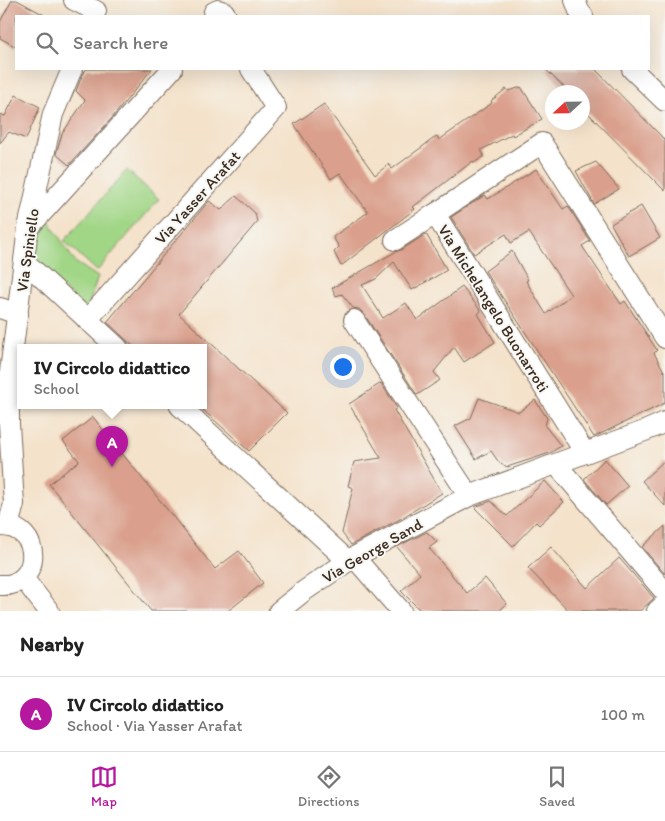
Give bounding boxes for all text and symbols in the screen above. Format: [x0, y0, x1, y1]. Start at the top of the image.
search box [15, 15, 650, 70]
icon: search [33, 29, 61, 57]
text: Search here [73, 31, 168, 54]
north arrow [545, 85, 590, 130]
street label: Via Yasser Arafat [150, 147, 244, 248]
street label: Via Spiniello [12, 207, 43, 293]
street label: Via Michelangelo Buonarroti [434, 221, 553, 396]
popup [17, 344, 207, 409]
your location [330, 354, 356, 380]
text: IV Circolo didattico [34, 356, 190, 379]
text: School [34, 379, 79, 398]
pin: A [96, 426, 128, 467]
street label: Via George Sand [319, 514, 426, 587]
text: Nearby [20, 631, 84, 656]
text: IV Circolo didattico [67, 693, 224, 716]
text: A [31, 705, 41, 724]
text: 100 m [601, 705, 645, 724]
text: School · Via Yasser Arafat [67, 716, 243, 735]
tab: Map [90, 763, 118, 810]
tab: Directions [298, 763, 359, 810]
tab: Saved [539, 763, 575, 810]

